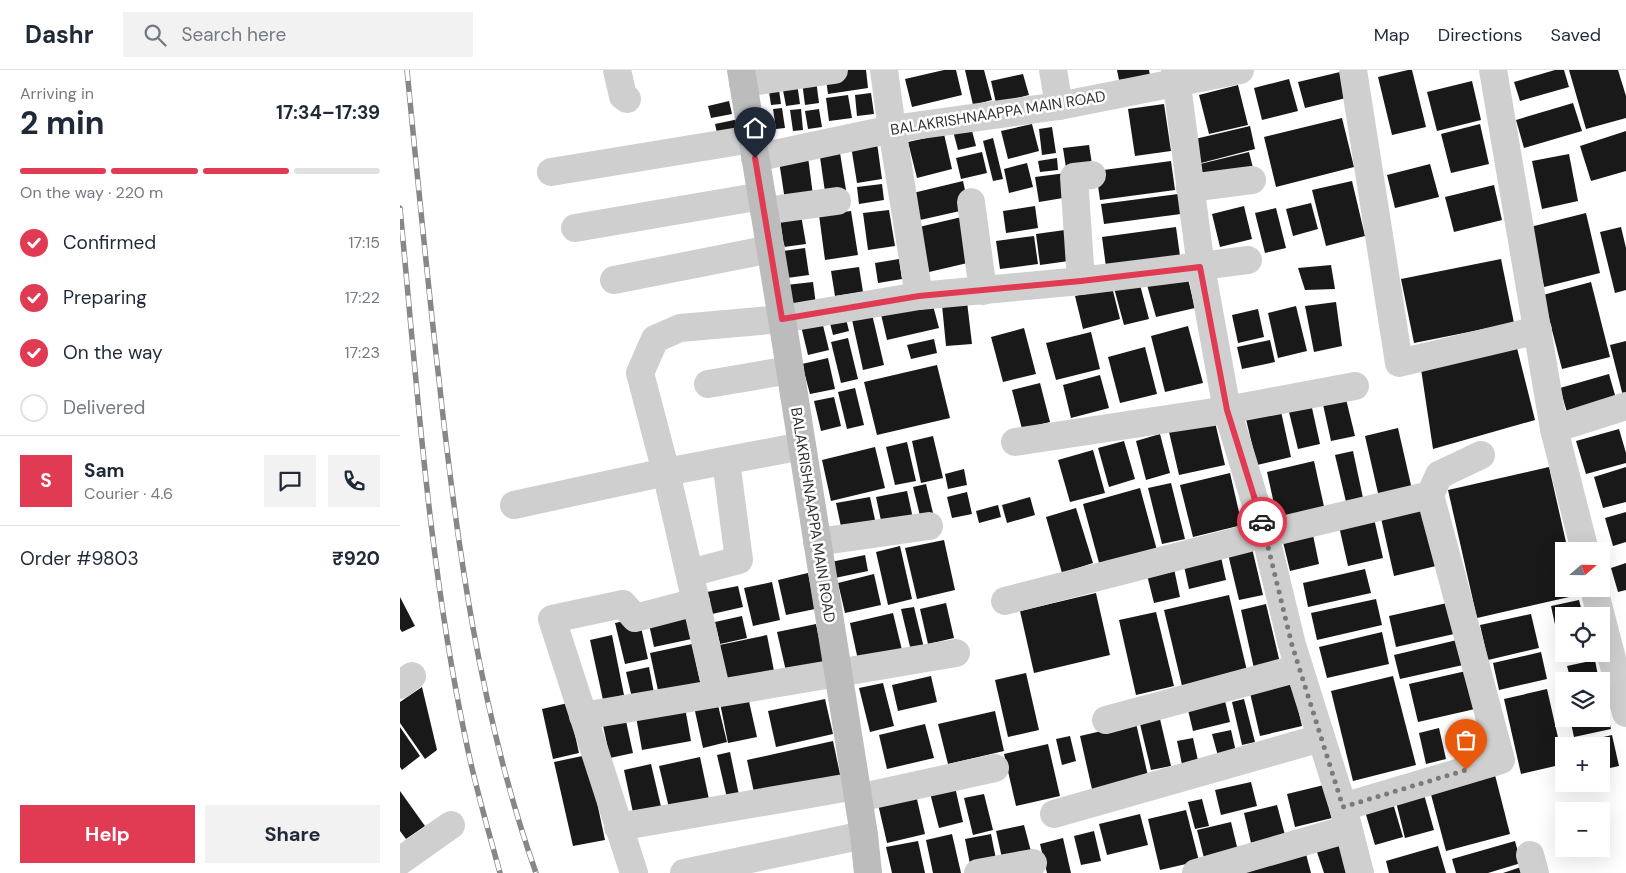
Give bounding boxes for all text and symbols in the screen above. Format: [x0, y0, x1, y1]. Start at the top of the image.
search box [123, 12, 473, 57]
text: Dashr [25, 19, 93, 50]
icon: search [141, 21, 169, 49]
text: Search here [181, 22, 286, 47]
text: Map [1374, 23, 1410, 47]
text: Directions [1438, 23, 1523, 47]
text: Saved [1551, 23, 1601, 47]
text: Arriving in [20, 83, 94, 104]
street label: BALAKRISHNAAPPA MAIN ROAD [889, 86, 1107, 140]
text: 17:34–17:39 [276, 100, 380, 125]
text: 2 min [20, 102, 105, 144]
pin [734, 107, 776, 158]
icon: home [741, 114, 769, 142]
text: On the way · 220 m [20, 182, 163, 203]
icon: check [20, 229, 48, 257]
text: Confirmed [63, 230, 156, 255]
text: 17:15 [348, 232, 380, 253]
icon: check [20, 284, 48, 312]
text: Preparing [63, 285, 147, 310]
text: 17:22 [345, 287, 380, 308]
icon: check [20, 339, 48, 367]
text: On the way [63, 340, 163, 365]
text: 17:23 [345, 342, 380, 363]
text: Delivered [63, 395, 145, 420]
street label: BALAKRISHNAAPPA MAIN ROAD [786, 406, 840, 624]
button: chat [264, 455, 316, 507]
button: phone [328, 455, 380, 507]
text: Sam [84, 458, 125, 483]
text: S [40, 468, 52, 493]
text: Courier · 4.6 [84, 483, 173, 504]
courier [1237, 497, 1287, 547]
icon: car [1248, 508, 1276, 536]
north arrow [1555, 542, 1610, 598]
map controls [1555, 542, 1610, 857]
text: Order #9803 [20, 546, 139, 571]
text: ₹920 [332, 546, 380, 571]
button: locate [1555, 607, 1610, 662]
button: layers [1555, 672, 1610, 727]
pin [1445, 719, 1487, 770]
icon: bag [1452, 726, 1480, 754]
button: + [1555, 737, 1610, 792]
button: − [1555, 802, 1610, 857]
button: Help [20, 805, 195, 863]
button: Share [205, 805, 380, 863]

